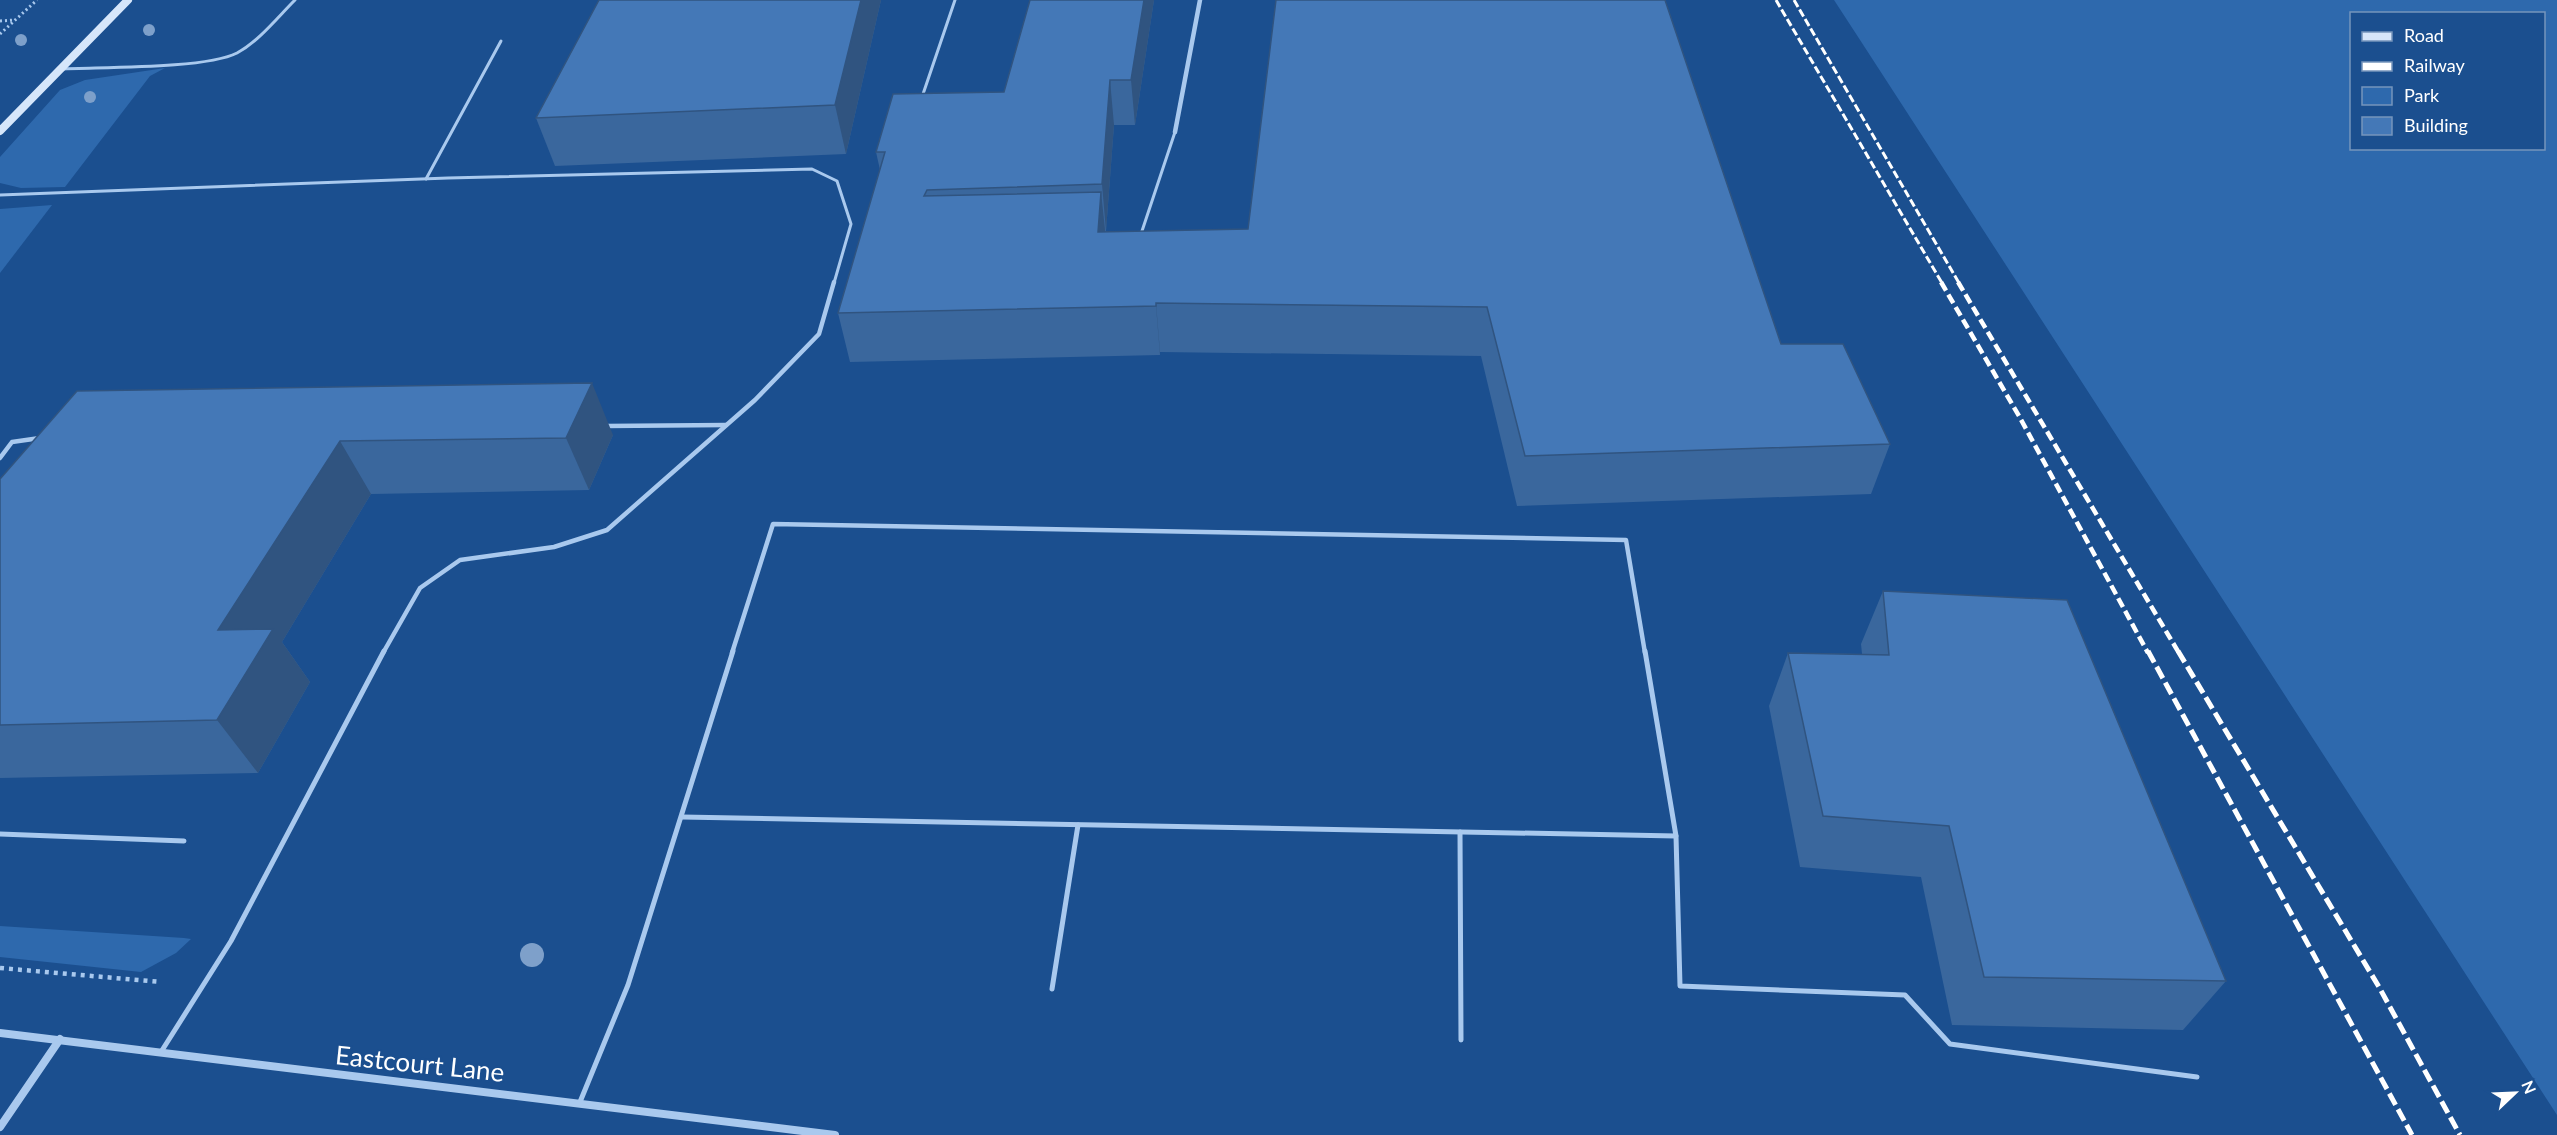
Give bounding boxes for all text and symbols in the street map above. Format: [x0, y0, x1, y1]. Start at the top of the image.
legend [2350, 12, 2545, 150]
text: Road [2404, 24, 2444, 46]
text: Railway [2404, 54, 2465, 76]
text: Park [2404, 84, 2440, 106]
text: Building [2404, 114, 2468, 136]
street label: Eastcourt Lane [334, 1038, 506, 1088]
north arrow [2485, 1063, 2545, 1123]
text: N [2518, 1078, 2540, 1096]

